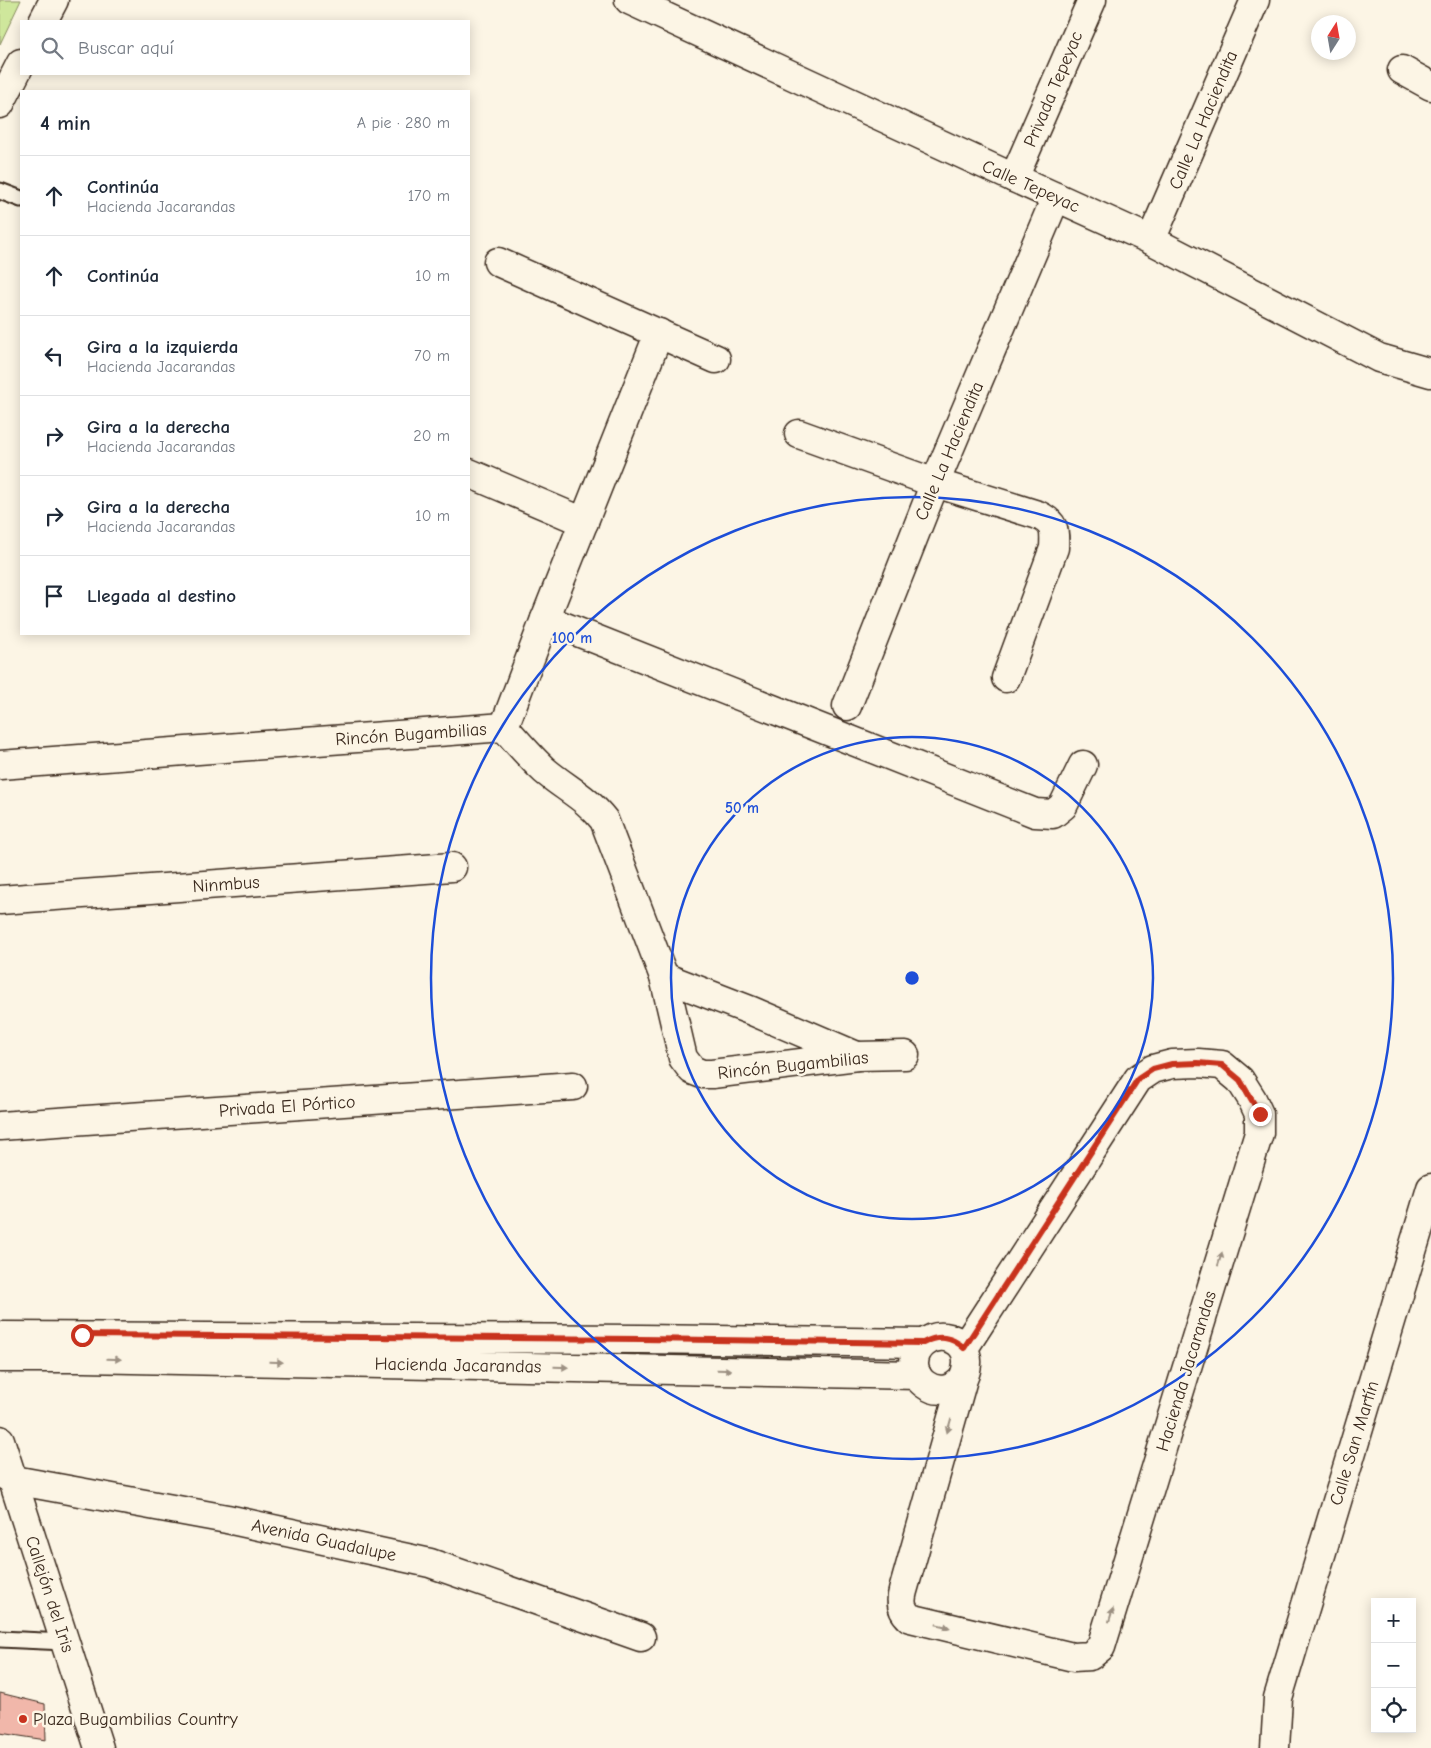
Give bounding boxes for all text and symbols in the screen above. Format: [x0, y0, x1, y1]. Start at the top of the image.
north arrow [1311, 15, 1356, 60]
search box [20, 20, 470, 75]
street label: Privada Tepeyac [1020, 28, 1087, 150]
icon: search [38, 34, 66, 62]
text: Buscar aquí [78, 37, 174, 59]
street label: Calle La Haciendita [1165, 48, 1242, 193]
text: 4 min [40, 111, 91, 135]
text: A pie · 280 m [357, 114, 450, 132]
street label: Calle Tepeyac [979, 156, 1083, 217]
text: Continúa [87, 176, 159, 198]
icon: ahead [40, 182, 68, 210]
text: 170 m [408, 187, 450, 205]
text: Hacienda Jacarandas [87, 198, 235, 216]
icon: ahead [40, 262, 68, 290]
text: Continúa [87, 265, 159, 287]
text: 10 m [415, 267, 450, 285]
text: Gira a la izquierda [87, 336, 238, 358]
icon: left [40, 342, 68, 370]
text: 70 m [414, 347, 450, 365]
text: Hacienda Jacarandas [87, 358, 235, 376]
street label: Calle La Haciendita [911, 379, 988, 524]
text: Gira a la derecha [87, 416, 230, 438]
icon: right [40, 422, 68, 450]
text: 20 m [413, 427, 450, 445]
text: Hacienda Jacarandas [87, 438, 235, 456]
text: Gira a la derecha [87, 496, 230, 518]
icon: right [40, 502, 68, 530]
text: 10 m [415, 507, 450, 525]
text: Hacienda Jacarandas [87, 518, 235, 536]
icon: arrive [40, 582, 68, 610]
text: Llegada al destino [87, 585, 236, 607]
text: 100 m [552, 629, 592, 647]
street label: Rincón Bugambilias [335, 719, 487, 750]
text: 50 m [725, 799, 759, 817]
street label: Ninmbus [192, 872, 260, 897]
centre of rings [903, 969, 921, 987]
street label: Rincón Bugambilias [717, 1047, 870, 1084]
street label: Privada El Pórtico [218, 1091, 356, 1122]
route end [1249, 1103, 1272, 1126]
one-way arrow [1217, 1251, 1225, 1266]
street label: Hacienda Jacarandas [1152, 1288, 1221, 1454]
route start [71, 1324, 94, 1347]
street label: Hacienda Jacarandas [374, 1354, 542, 1377]
one-way arrow [106, 1355, 122, 1363]
one-way arrow [269, 1358, 285, 1366]
one-way arrow [553, 1363, 569, 1371]
one-way arrow [716, 1366, 732, 1374]
street label: Calle San Martín [1326, 1378, 1383, 1508]
one-way arrow [945, 1419, 953, 1434]
street label: Avenida Guadalupe [250, 1515, 398, 1566]
street label: Callejón del Iris [21, 1533, 78, 1655]
map controls [1371, 1598, 1416, 1733]
button: + [1371, 1598, 1416, 1643]
one-way arrow [1108, 1607, 1116, 1622]
one-way arrow [936, 1622, 951, 1630]
button: − [1371, 1643, 1416, 1688]
button: locate [1371, 1688, 1416, 1733]
place label: Plaza Bugambilias Country [33, 1709, 239, 1730]
marker: Plaza Bugambilias Country [17, 1713, 29, 1725]

